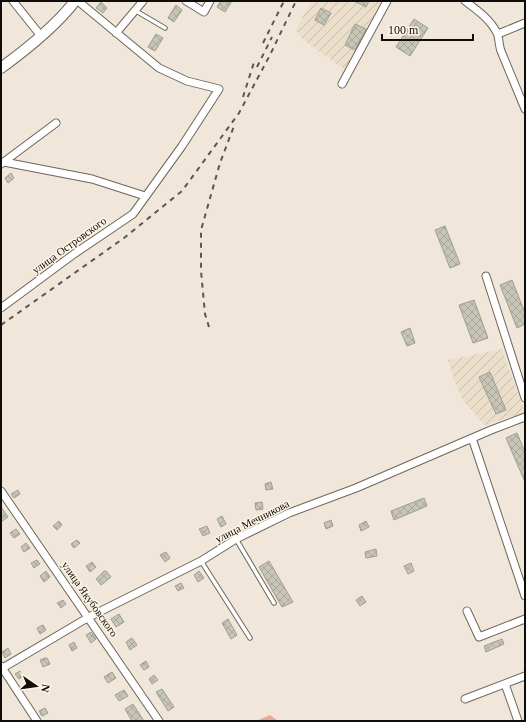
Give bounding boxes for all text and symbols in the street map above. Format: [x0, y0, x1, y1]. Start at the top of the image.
scale bar [382, 16, 473, 42]
text: 100 m [388, 23, 419, 37]
street label: улица Островского [30, 214, 109, 276]
street label: улица Мечникова [213, 497, 291, 545]
street label: улица Якубовского [60, 559, 121, 639]
north arrow [16, 666, 56, 706]
text: N [39, 683, 52, 694]

